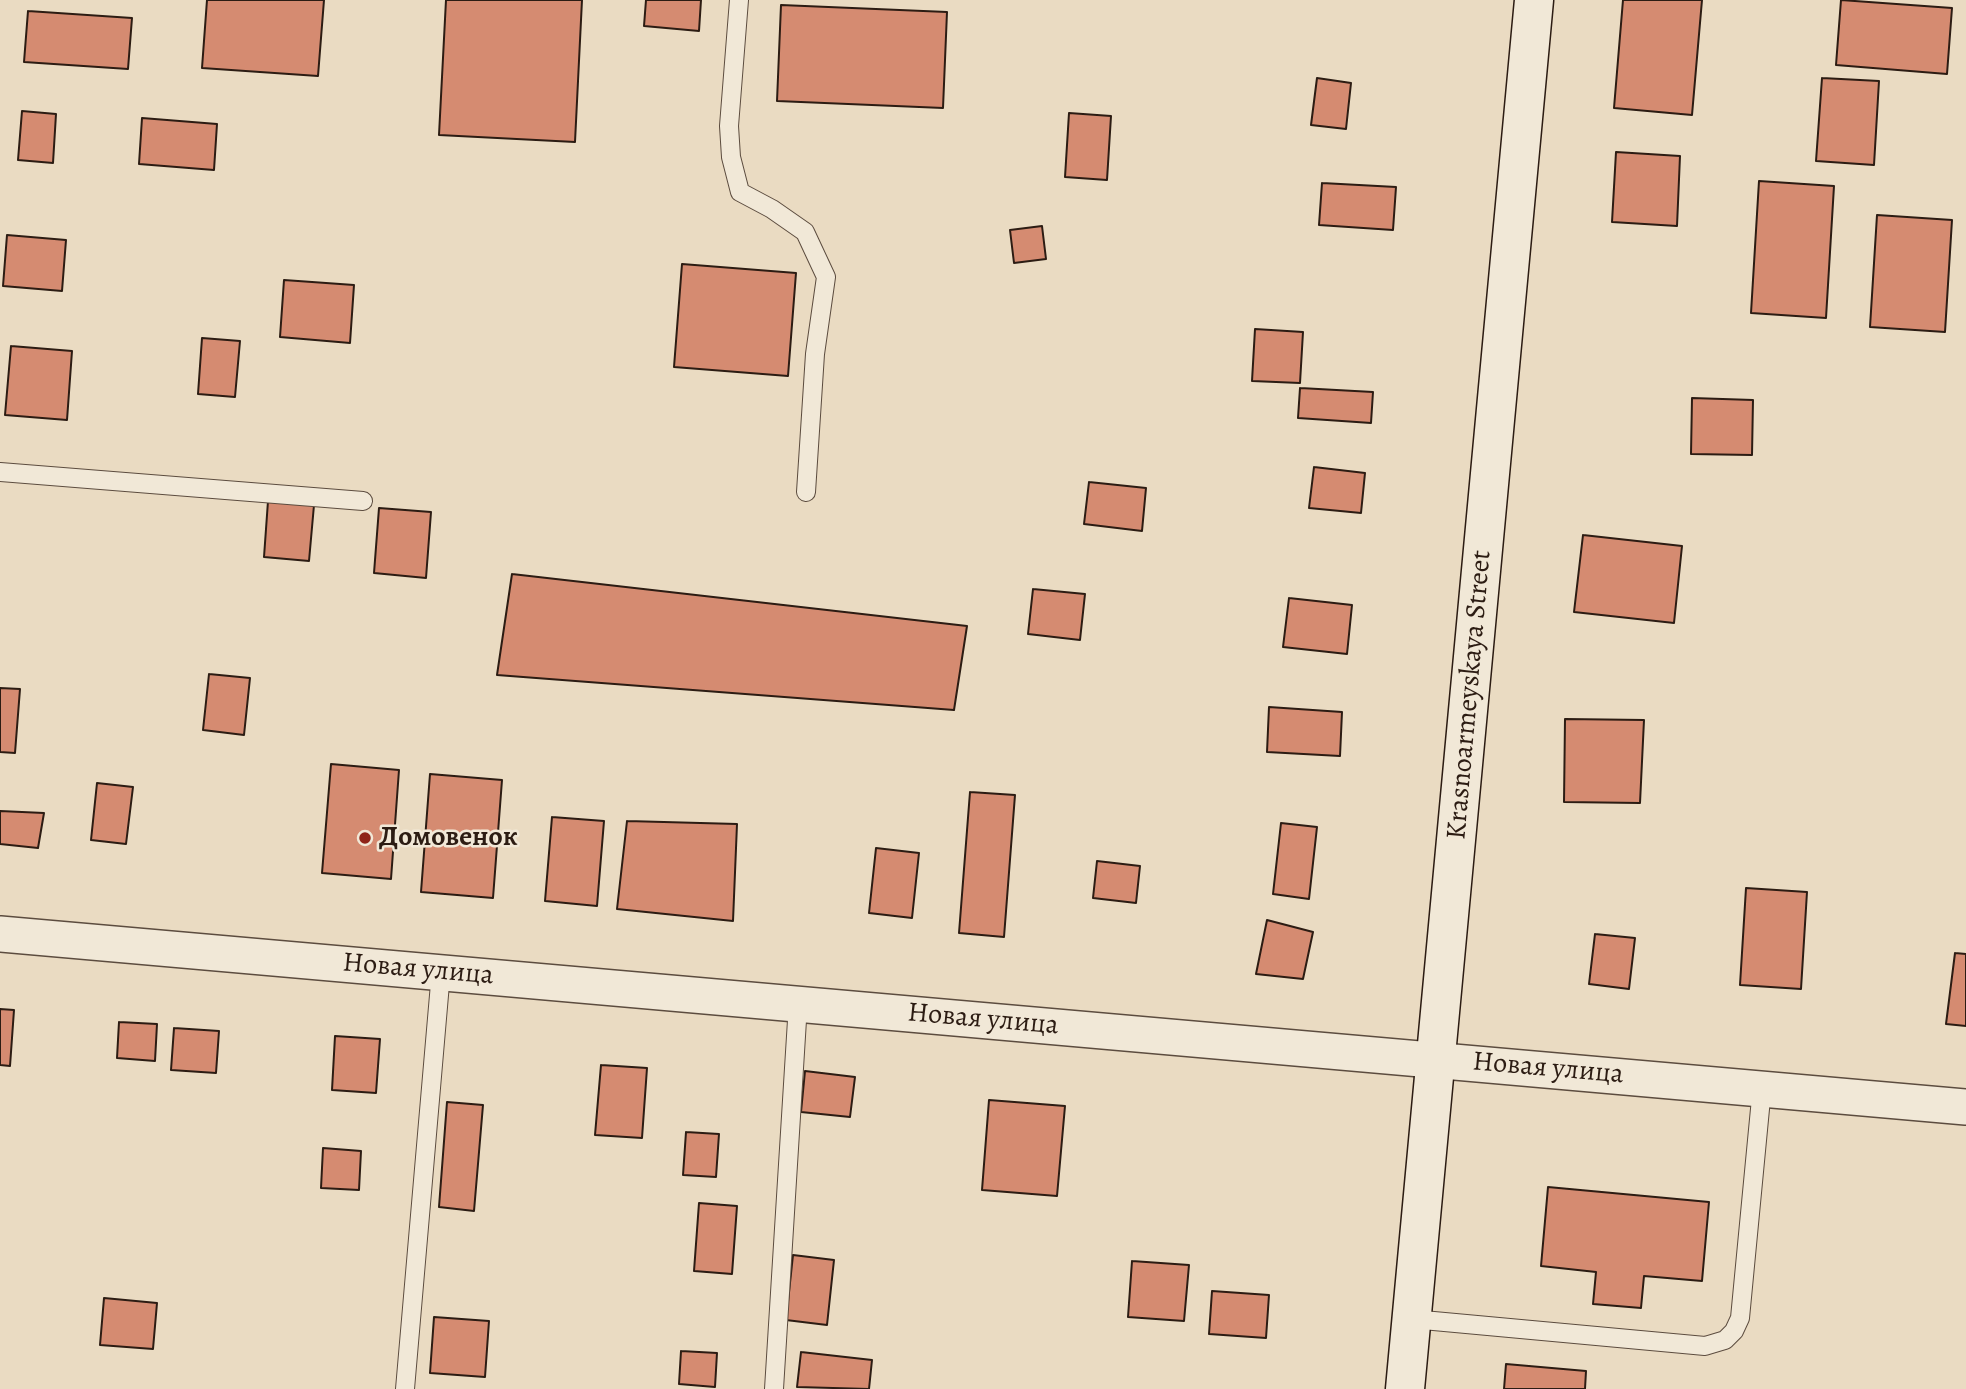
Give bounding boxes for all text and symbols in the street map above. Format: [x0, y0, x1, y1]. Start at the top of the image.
street label: Krasnoarmeyskaya Street [1441, 549, 1499, 841]
place label: Домовенок [379, 821, 518, 855]
marker: Домовенок [357, 830, 373, 846]
street label: Новая улица [341, 947, 495, 993]
street label: Новая улица [906, 997, 1060, 1043]
street label: Новая улица [1471, 1046, 1625, 1092]

